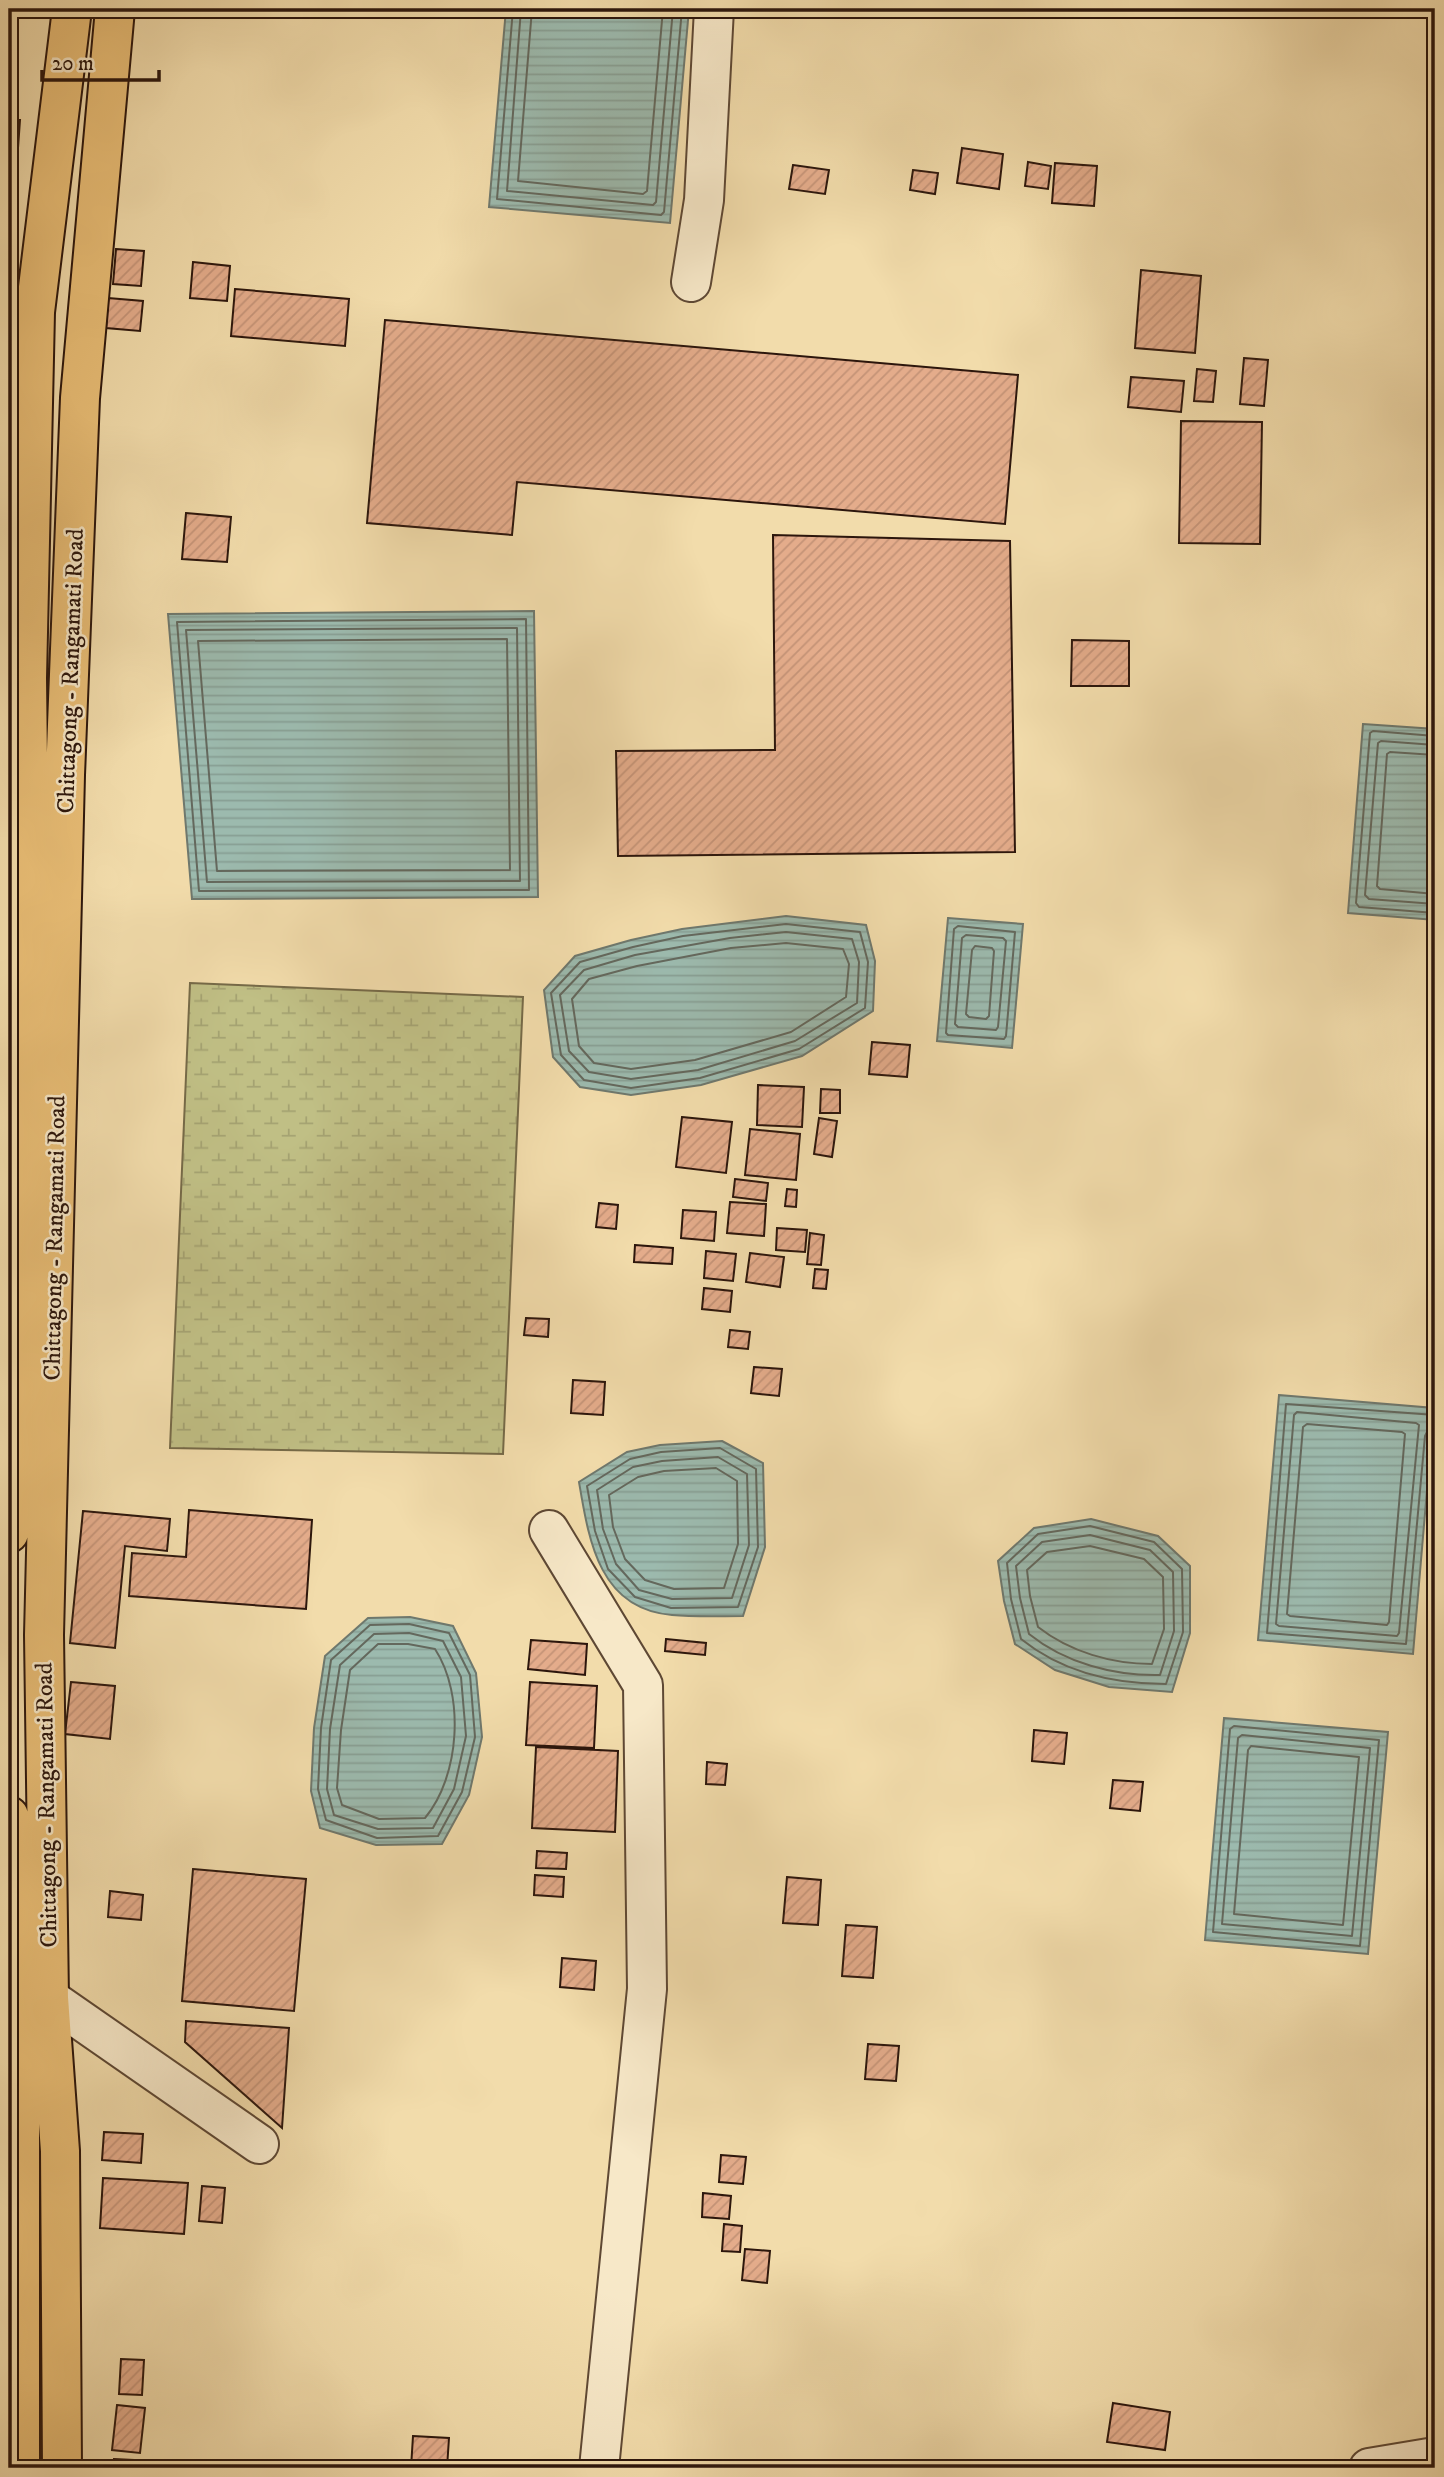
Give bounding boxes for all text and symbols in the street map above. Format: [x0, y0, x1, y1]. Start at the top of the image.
scale bar [42, 38, 159, 82]
text: 20 m [52, 51, 94, 77]
street label: Chittagong - Rangamati Road [51, 528, 91, 814]
street label: Chittagong - Rangamati Road [38, 1095, 72, 1381]
street label: Chittagong - Rangamati Road [30, 1662, 64, 1948]

